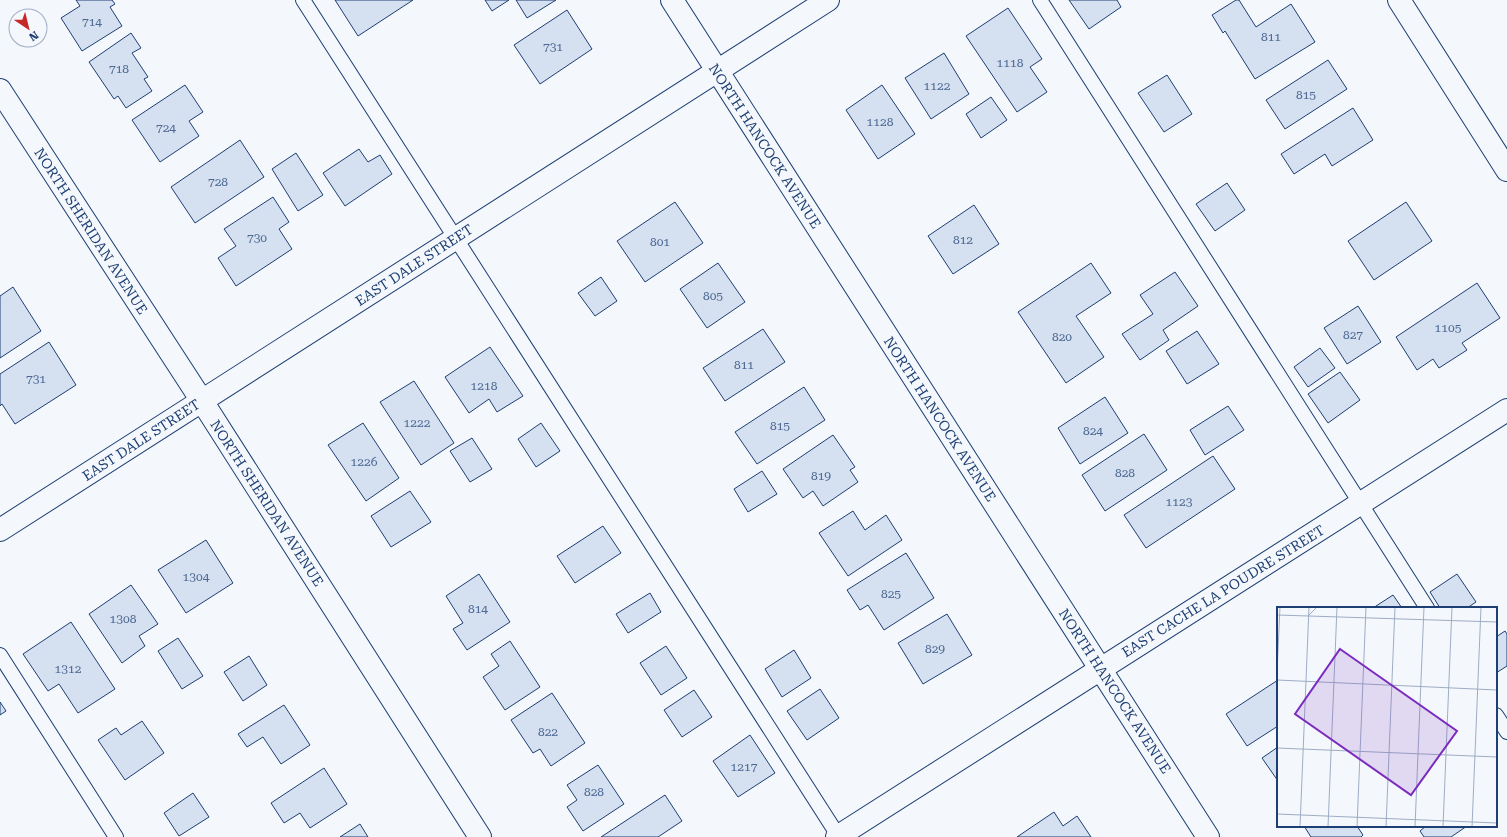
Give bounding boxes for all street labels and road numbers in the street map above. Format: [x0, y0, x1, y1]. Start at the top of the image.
street label: NORTH HANCOCK AVENUE [706, 61, 824, 231]
street label: NORTH SHERIDAN AVENUE [31, 145, 151, 317]
street label: EAST DALE STREET [352, 221, 476, 309]
street label: NORTH HANCOCK AVENUE [881, 334, 999, 504]
street label: EAST DALE STREET [79, 396, 203, 484]
street label: NORTH SHERIDAN AVENUE [207, 417, 327, 589]
street label: EAST CACHE LA POUDRE STREET [1119, 522, 1327, 660]
street label: NORTH HANCOCK AVENUE [1056, 606, 1174, 776]

